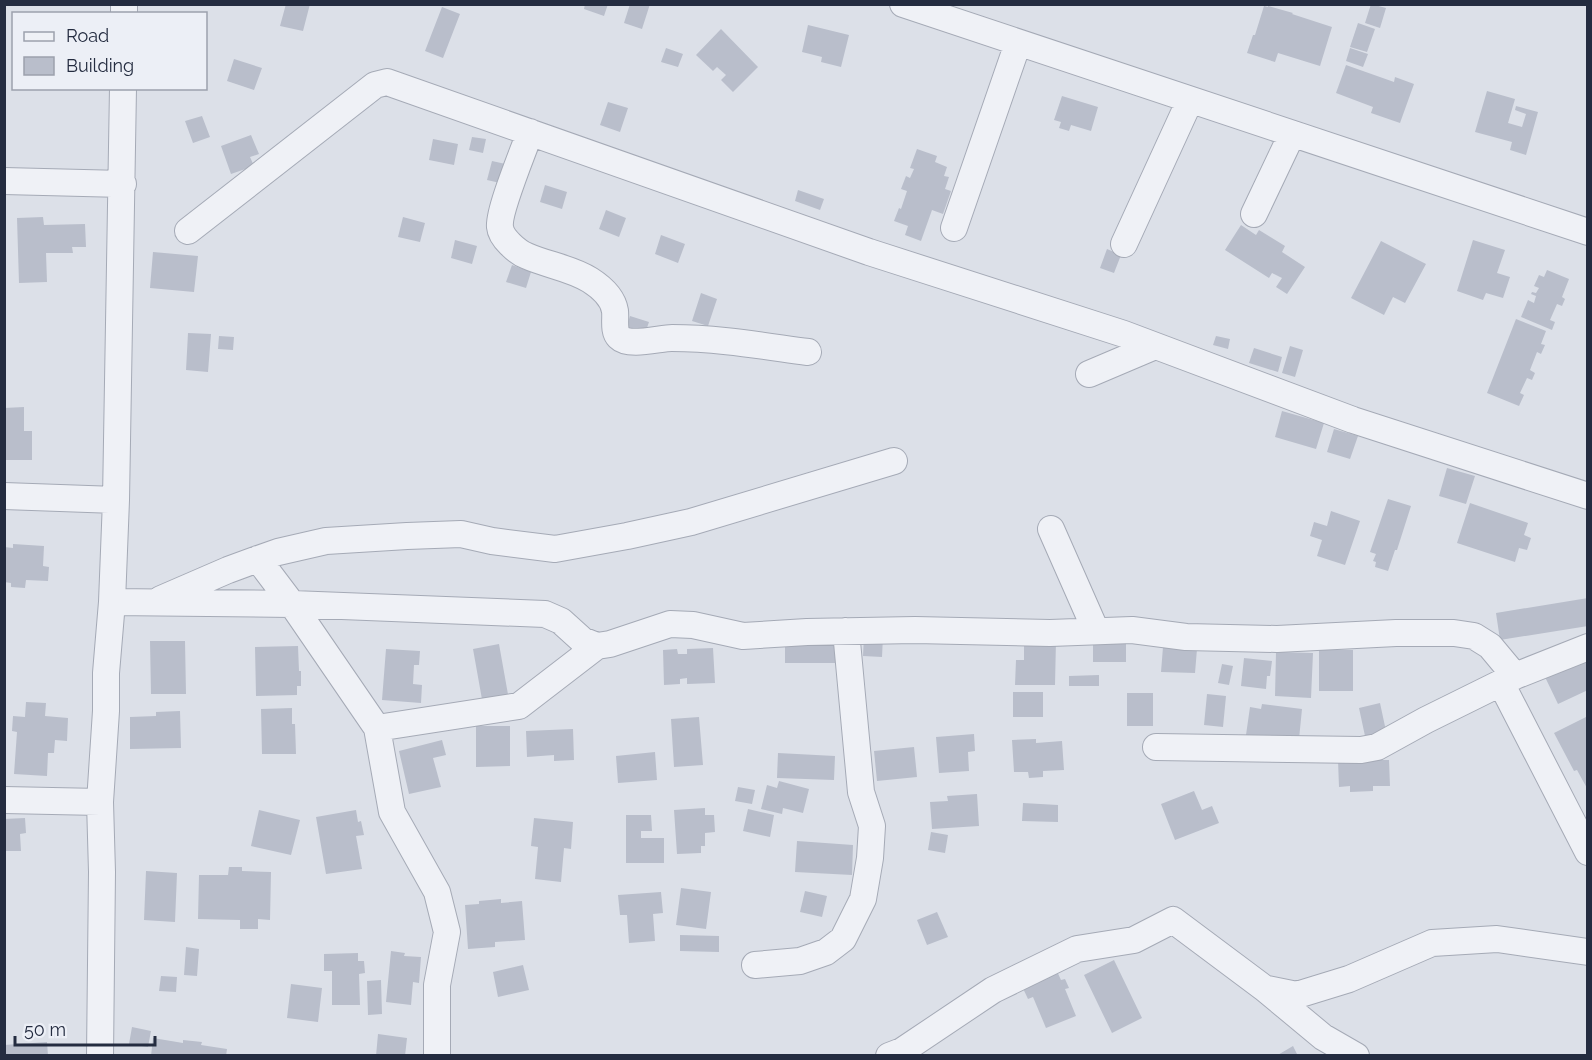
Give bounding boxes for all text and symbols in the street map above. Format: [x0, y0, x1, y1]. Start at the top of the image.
legend [12, 12, 207, 90]
text: Road [66, 25, 109, 46]
text: Building [66, 55, 134, 76]
scale bar [15, 1009, 154, 1047]
text: 50 m [24, 1019, 66, 1040]

